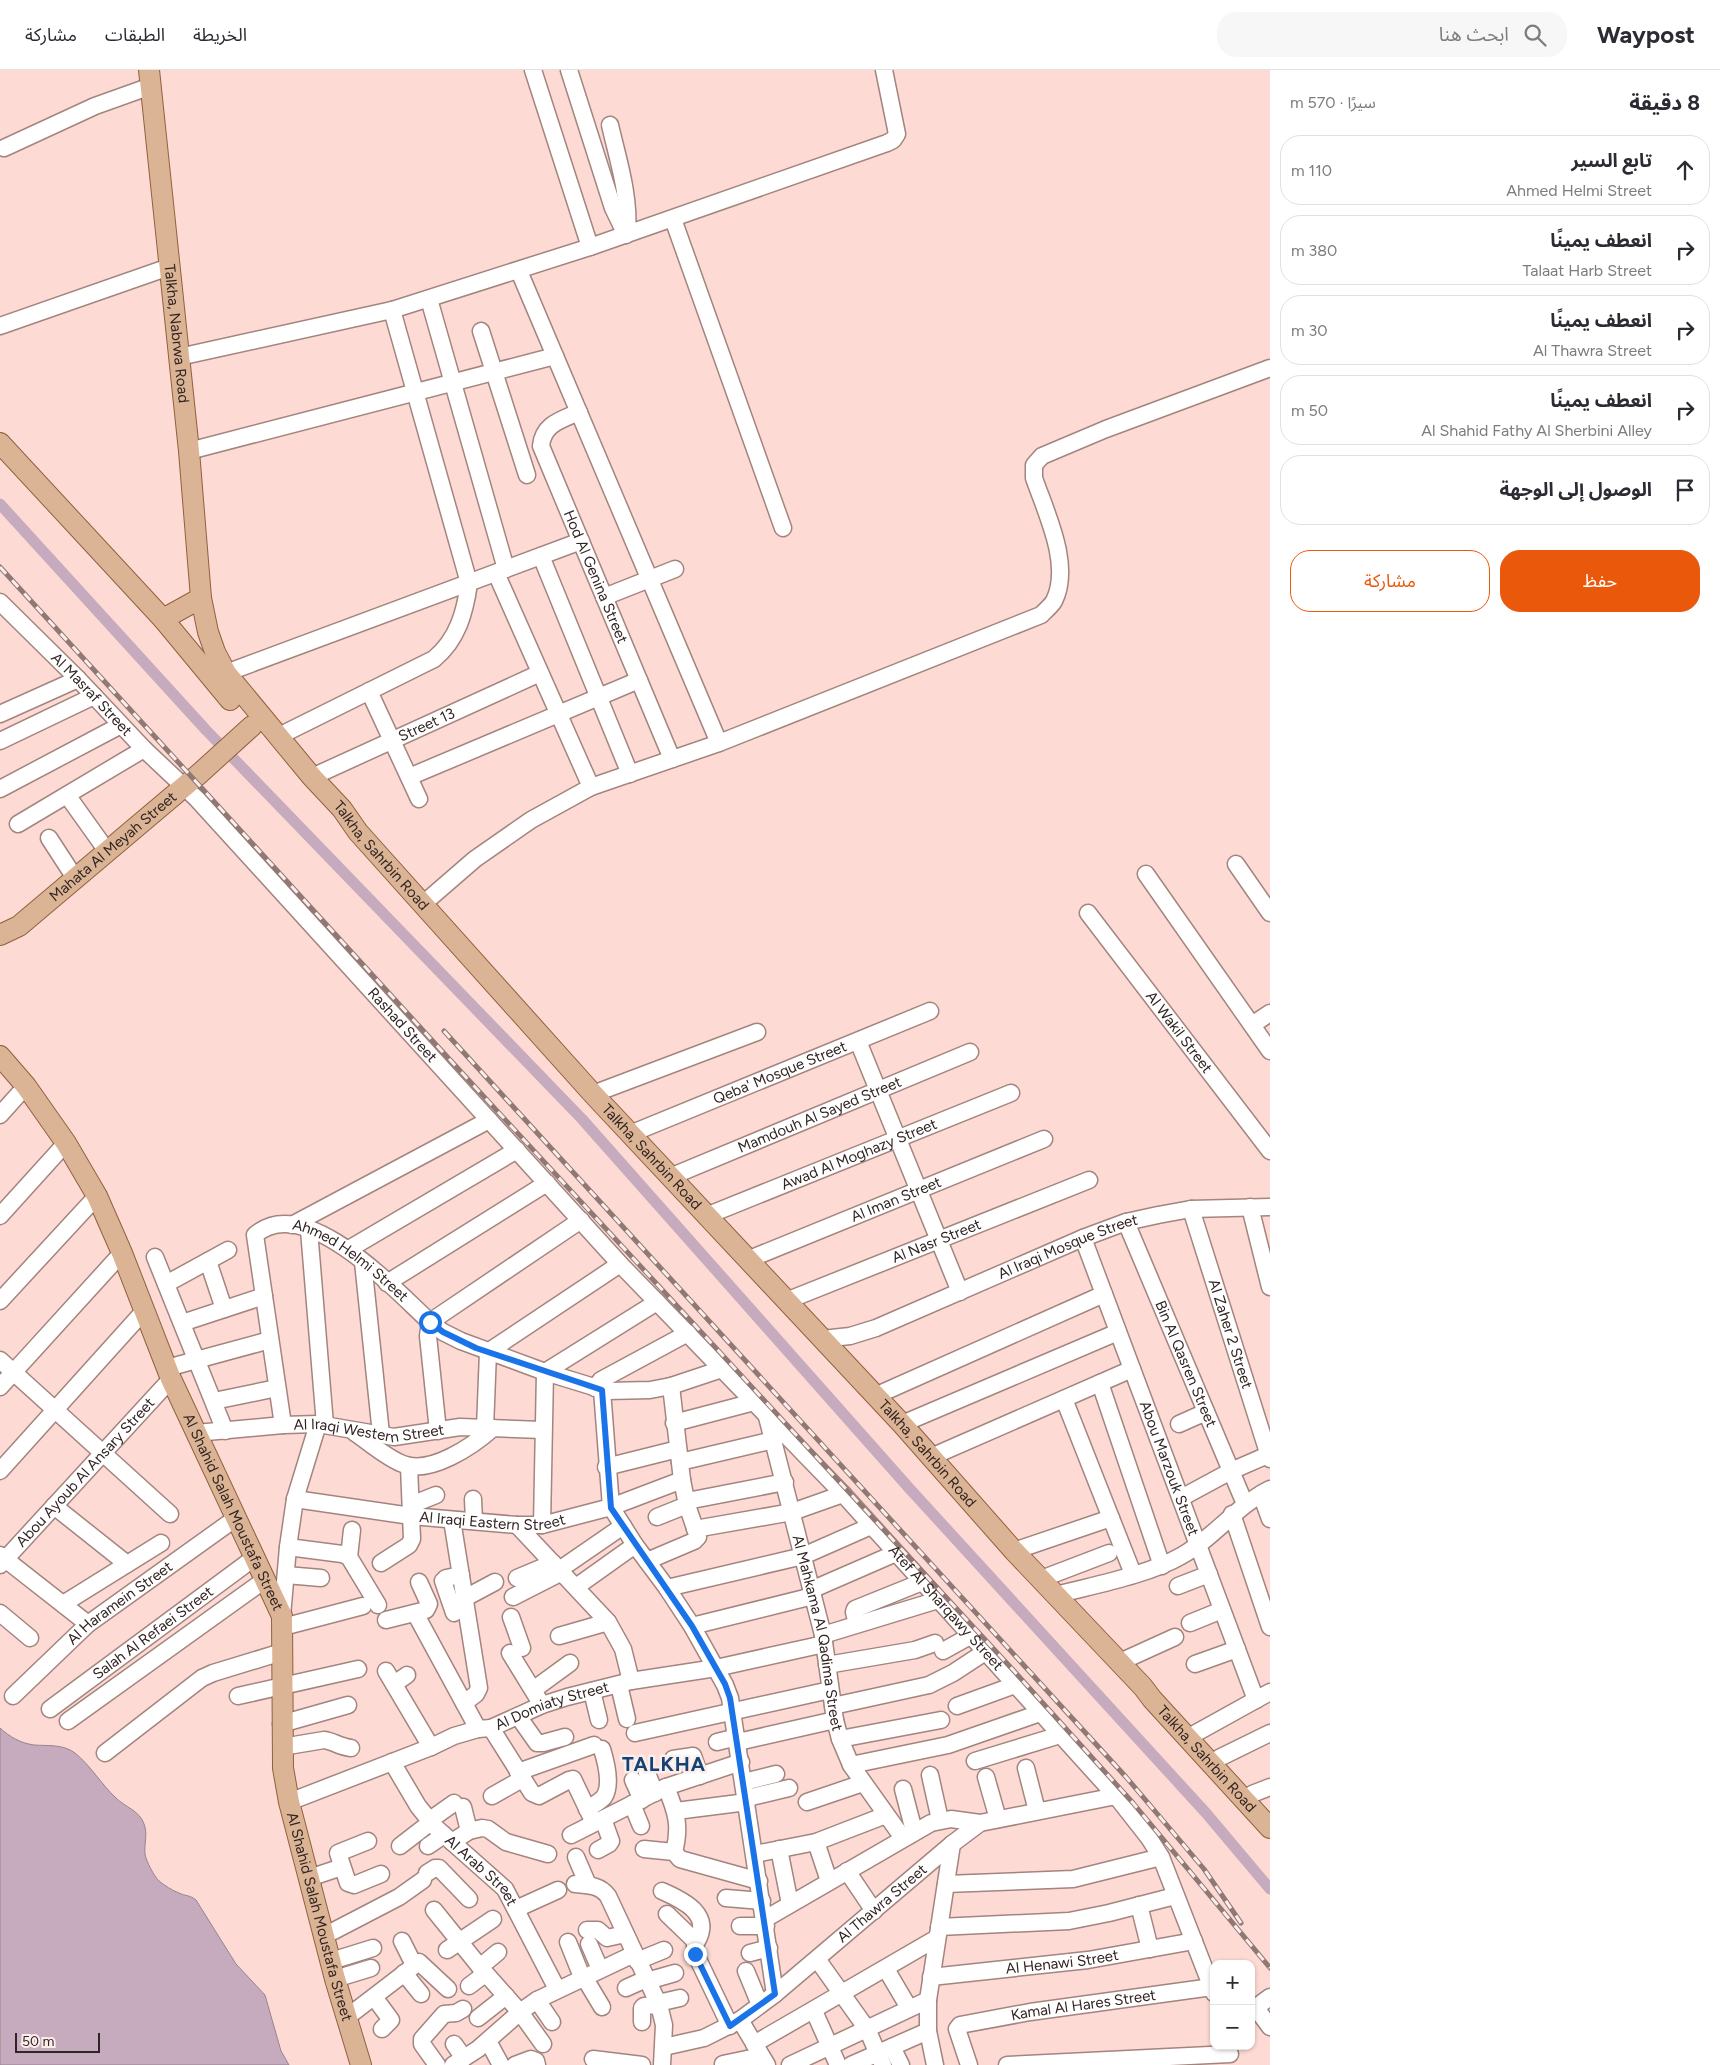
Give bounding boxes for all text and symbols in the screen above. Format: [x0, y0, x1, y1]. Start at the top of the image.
search box [1217, 12, 1567, 57]
text: Waypost [1597, 20, 1695, 49]
icon: search [1521, 21, 1549, 49]
text: ابحث هنا [1439, 23, 1509, 46]
text: مشاركة [25, 24, 77, 46]
text: الطبقات [105, 24, 165, 46]
text: الخريطة [193, 24, 247, 46]
text: 8 دقيقة [1629, 90, 1700, 115]
text: سيرًا · 570 m [1290, 93, 1376, 112]
text: تابع السير [1571, 149, 1652, 172]
icon: ahead [1671, 156, 1699, 184]
text: 110 m [1291, 161, 1332, 180]
text: Ahmed Helmi Street [1506, 181, 1652, 200]
text: انعطف يمينًا [1550, 229, 1652, 252]
icon: right [1671, 236, 1699, 264]
text: 380 m [1291, 241, 1337, 260]
text: Talaat Harb Street [1522, 261, 1652, 280]
street label: Talkha, Nabrwa Road [160, 263, 193, 404]
text: انعطف يمينًا [1550, 309, 1652, 332]
icon: right [1671, 316, 1699, 344]
text: 30 m [1291, 321, 1328, 340]
text: Al Thawra Street [1533, 341, 1652, 360]
text: انعطف يمينًا [1550, 389, 1652, 412]
icon: right [1671, 396, 1699, 424]
text: 50 m [1291, 401, 1328, 420]
text: Al Shahid Fathy Al Sherbini Alley [1421, 421, 1652, 440]
icon: arrive [1671, 476, 1699, 504]
text: الوصول إلى الوجهة [1499, 478, 1652, 501]
street label: Hod Al Genina Street [560, 507, 632, 646]
button: مشاركة [1290, 550, 1490, 612]
button: حفظ [1500, 550, 1700, 612]
street label: Al Masraf Street [48, 649, 136, 740]
street label: Street 13 [396, 704, 458, 745]
street label: Mahata Al Meyah Street [46, 788, 180, 905]
street label: Talkha, Sahrbin Road [330, 797, 433, 914]
street label: Rashad Street [364, 984, 441, 1066]
street label: Al Wakil Street [1142, 988, 1216, 1077]
street label: Qeba' Mosque Street [711, 1037, 850, 1108]
street label: Mamdouh Al Sayed Street [735, 1073, 904, 1157]
street label: Talkha, Sahrbin Road [598, 1100, 706, 1213]
street label: Awad Al Moghazy Street [779, 1115, 940, 1194]
street label: Al Iman Street [848, 1173, 944, 1226]
street label: Al Iraqi Mosque Street [995, 1211, 1140, 1283]
street label: Al Nasr Street [889, 1215, 984, 1267]
street label: Ahmed Helmi Street [291, 1216, 412, 1306]
street label: Al Zaher 2 Street [1205, 1277, 1256, 1391]
street label: Bin Al Qasren Street [1151, 1298, 1221, 1430]
route start [419, 1311, 442, 1334]
street label: Abou Ayoub Al Ansary Street [12, 1394, 159, 1551]
street label: Talkha, Sahrbin Road [875, 1396, 980, 1511]
street label: Abou Marzouk Street [1136, 1398, 1203, 1539]
street label: Al Shahid Salah Moustafa Street [179, 1410, 287, 1614]
street label: Al Iraqi Western Street [293, 1415, 446, 1446]
street label: Al Iraqi Eastern Street [419, 1508, 567, 1534]
street label: Al Mahkama Al Qadima Street [789, 1533, 847, 1733]
street label: Atef Al Sharqawy Street [885, 1541, 1007, 1674]
street label: Al Haramein Street [63, 1557, 176, 1648]
street label: Salah Al Refaei Street [89, 1582, 217, 1683]
street label: Al Domiaty Street [492, 1678, 611, 1734]
street label: Talkha, Sahrbin Road [1154, 1702, 1260, 1816]
district label: TALKHA [622, 1752, 706, 1776]
street label: Al Shahid Salah Moustafa Street [283, 1810, 356, 2024]
street label: Al Arab Street [441, 1831, 521, 1909]
street label: Al Thawra Street [834, 1860, 931, 1946]
route end [684, 1943, 707, 1966]
street label: Al Henawi Street [1005, 1946, 1120, 1978]
map controls [1210, 1960, 1255, 2050]
button: + [1210, 1960, 1255, 2005]
street label: Kamal Al Hares Street [1009, 1986, 1157, 2024]
button: − [1210, 2005, 1255, 2050]
scale bar [15, 2030, 100, 2053]
text: 50 m [22, 2033, 54, 2050]

